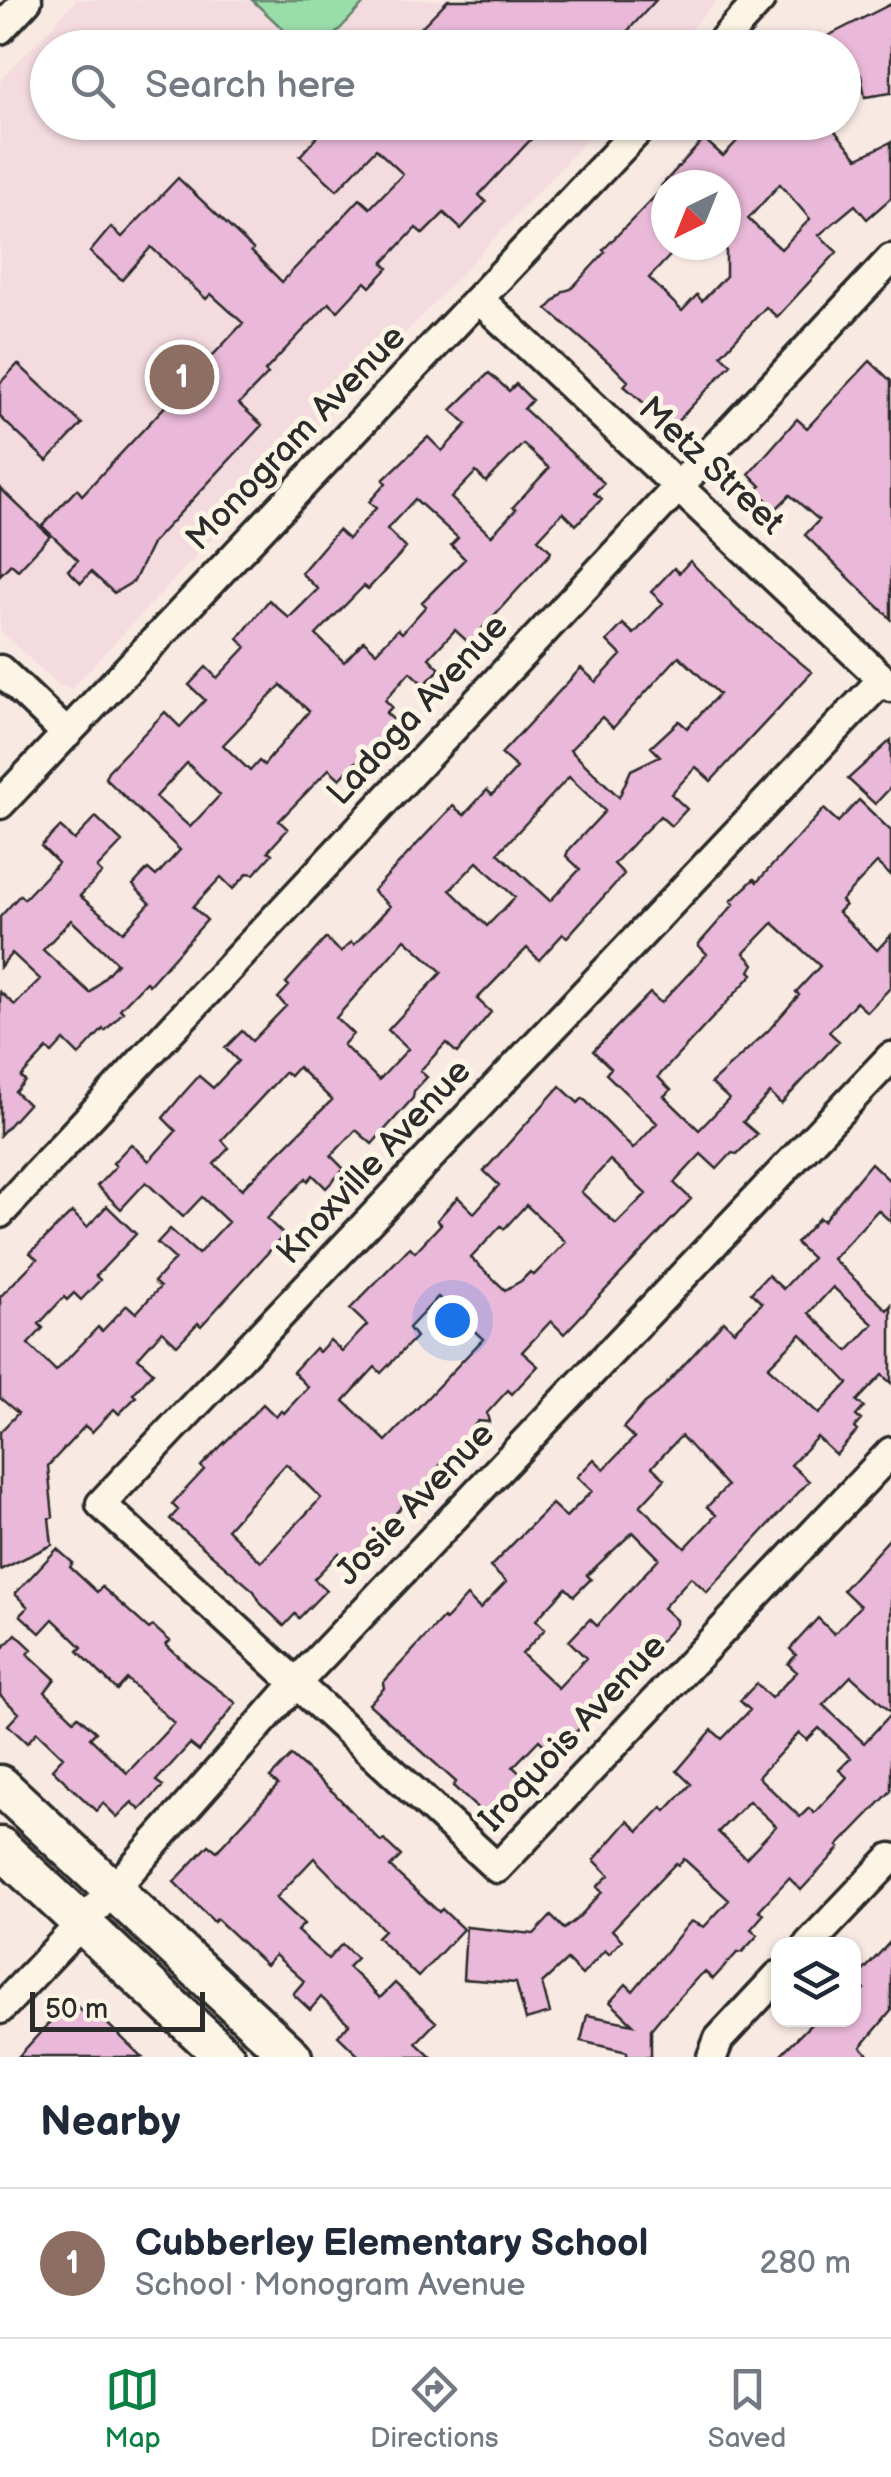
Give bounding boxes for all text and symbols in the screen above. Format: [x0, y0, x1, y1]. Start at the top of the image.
search box [30, 30, 861, 140]
icon: search [65, 58, 120, 113]
text: Search here [145, 63, 356, 108]
north arrow [651, 170, 741, 260]
street label: Monogram Avenue [177, 316, 415, 560]
pin: 1 [150, 340, 214, 414]
street label: Metz Street [629, 388, 793, 544]
street label: Ladoga Avenue [318, 605, 518, 815]
street label: Knoxville Avenue [268, 1050, 480, 1274]
your location [427, 1295, 478, 1346]
street label: Josie Avenue [326, 1413, 504, 1595]
street label: Iroquois Avenue [470, 1625, 676, 1841]
map controls [771, 1937, 861, 2027]
button: layers [771, 1937, 861, 2027]
scale bar [30, 1987, 205, 2032]
text: 50 m [45, 1993, 108, 2026]
text: Nearby [40, 2097, 180, 2148]
text: Cubberley Elementary School [135, 2221, 648, 2266]
text: 1 [66, 2244, 79, 2283]
text: 280 m [760, 2244, 851, 2283]
text: School · Monogram Avenue [135, 2266, 525, 2305]
tab: Map [105, 2362, 161, 2455]
tab: Directions [370, 2362, 499, 2455]
tab: Saved [708, 2362, 786, 2455]

